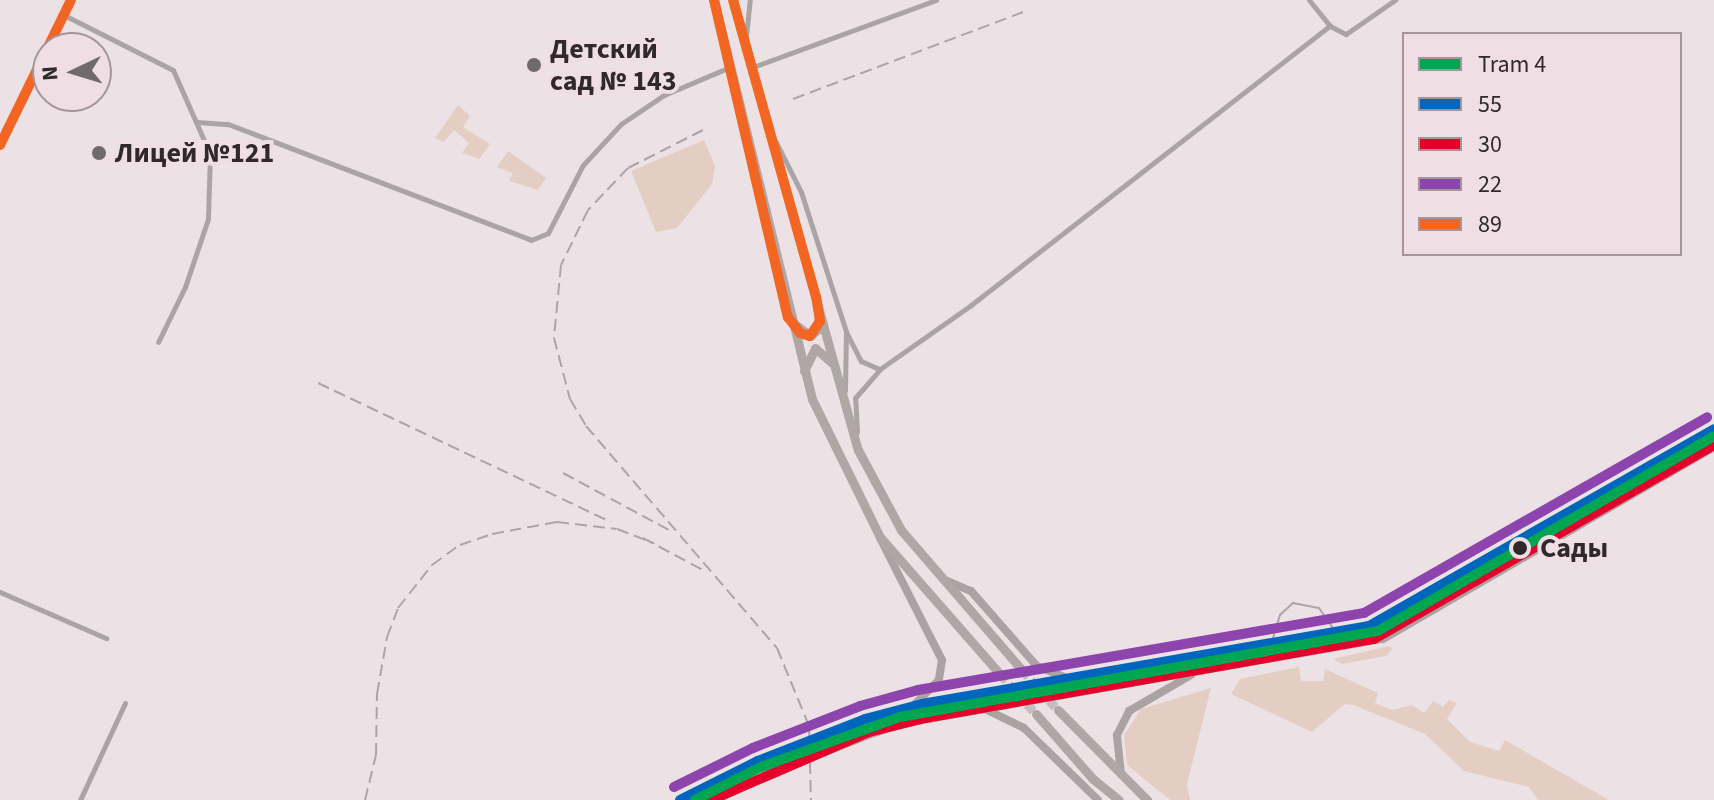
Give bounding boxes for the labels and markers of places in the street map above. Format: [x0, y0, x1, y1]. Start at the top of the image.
place label: Детский сад № 143 [550, 32, 677, 98]
marker: Детский сад № 143 [525, 56, 543, 74]
place label: Лицей №121 [115, 136, 274, 170]
marker: Лицей №121 [90, 144, 108, 162]
place label: Сады [1540, 531, 1608, 565]
marker: Сады [1507, 535, 1533, 561]

